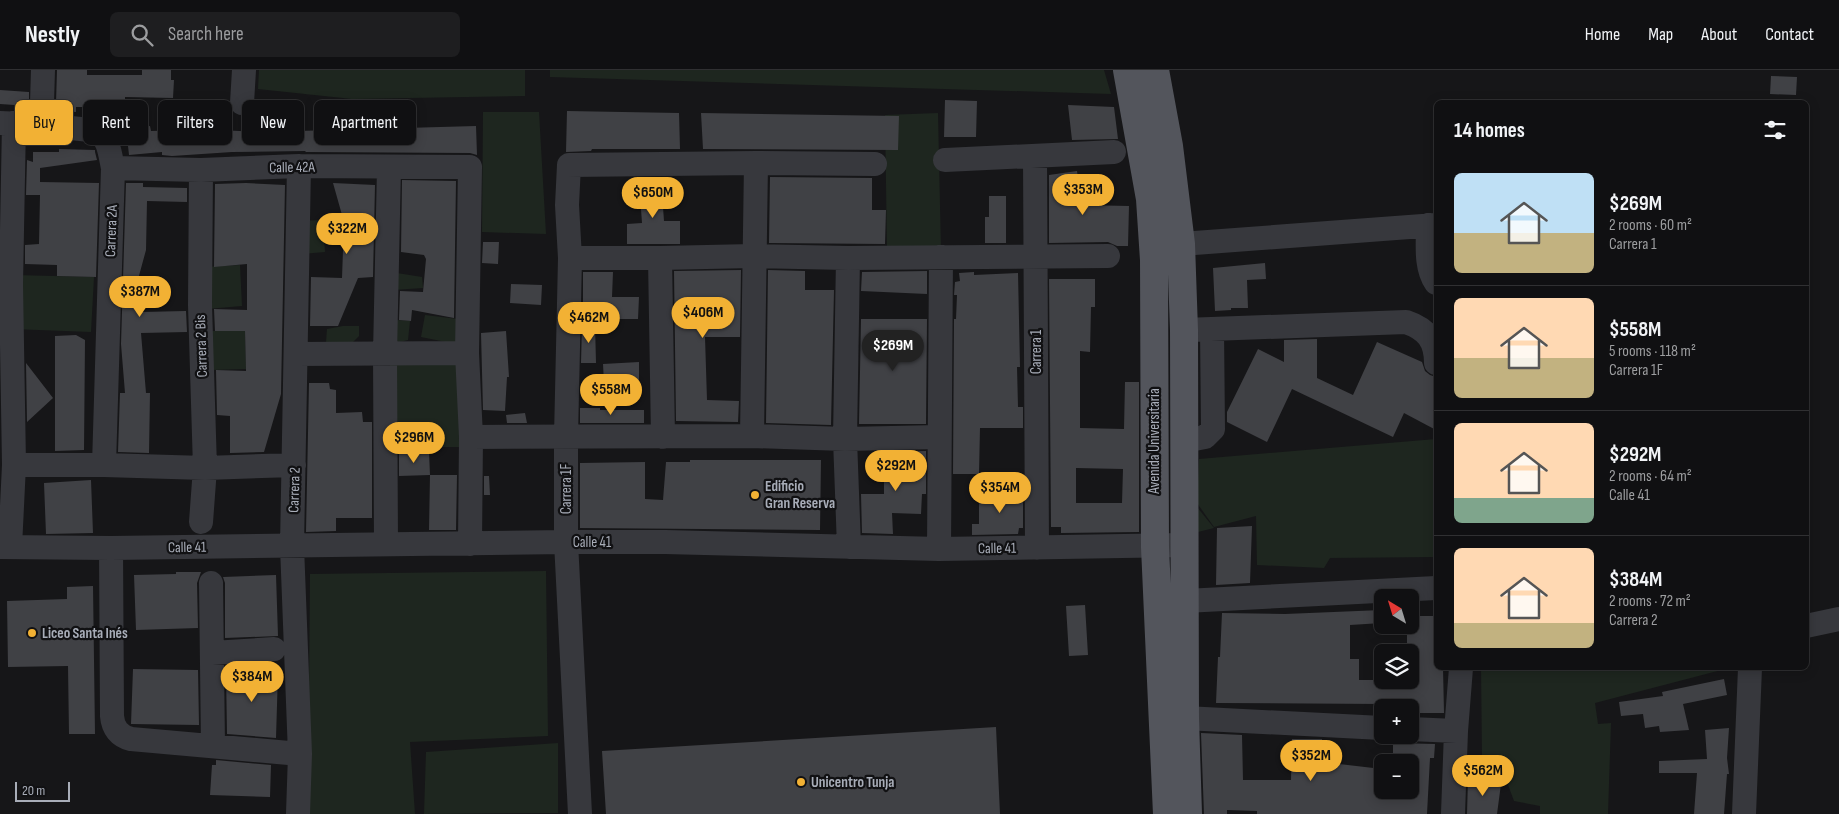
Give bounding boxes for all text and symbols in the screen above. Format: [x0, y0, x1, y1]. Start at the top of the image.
search box [110, 12, 460, 57]
text: Nestly [25, 20, 80, 49]
icon: search [128, 21, 156, 49]
text: Search here [168, 23, 244, 46]
text: Home [1585, 24, 1620, 45]
text: Map [1648, 24, 1673, 45]
text: About [1701, 24, 1737, 45]
text: Contact [1765, 24, 1814, 45]
chip: Buy [15, 100, 73, 145]
chip: Rent [83, 100, 148, 145]
chip: Filters [158, 100, 232, 145]
chip: New [242, 100, 304, 145]
chip: Apartment [314, 100, 416, 145]
icon: filters [1761, 116, 1789, 144]
text: 14 homes [1454, 118, 1525, 143]
street label: Calle 42A [269, 158, 316, 177]
pin: $353M [1048, 174, 1118, 216]
pin: $650M [618, 176, 688, 219]
text: $353M [1063, 180, 1103, 199]
text: $650M [633, 183, 673, 202]
text: $269M [1609, 191, 1662, 216]
icon: home [1494, 193, 1554, 253]
street label: Carrera 2A [101, 204, 122, 257]
pin: $322M [312, 212, 382, 255]
text: 2 rooms · 60 m² [1609, 216, 1692, 235]
text: $322M [327, 219, 367, 238]
text: Carrera 1 [1609, 235, 1657, 254]
pin: $387M [105, 276, 175, 318]
text: $387M [120, 282, 160, 301]
pin: $406M [668, 296, 738, 339]
pin: $462M [554, 302, 624, 344]
text: $406M [683, 303, 723, 322]
text: $462M [569, 308, 609, 327]
street label: Carrera 2 Bis [191, 314, 212, 378]
text: $558M [1609, 317, 1661, 342]
icon: home [1494, 318, 1554, 378]
street label: Carrera 1 [1027, 329, 1046, 374]
pin: $269M [858, 330, 928, 372]
text: $269M [873, 336, 913, 355]
text: 5 rooms · 118 m² [1609, 342, 1696, 361]
text: Carrera 1F [1609, 361, 1663, 380]
pin: $558M [576, 374, 646, 416]
text: $558M [591, 380, 631, 399]
street label: Avenida Universitaria [1145, 388, 1164, 495]
pin: $296M [379, 422, 449, 464]
text: $296M [394, 428, 434, 447]
text: $292M [1609, 442, 1661, 467]
icon: home [1494, 443, 1554, 503]
pin: $292M [861, 450, 931, 492]
text: $292M [876, 456, 916, 475]
street label: Carrera 1F [557, 464, 576, 514]
street label: Carrera 2 [284, 467, 305, 513]
text: 2 rooms · 64 m² [1609, 467, 1692, 486]
pin: $354M [965, 472, 1035, 514]
place label: Edificio Gran Reserva [765, 477, 835, 513]
text: $354M [980, 478, 1020, 497]
text: Calle 41 [1609, 486, 1650, 505]
marker: Edificio Gran Reserva [749, 489, 761, 501]
street label: Calle 41 [573, 533, 612, 552]
street label: Calle 41 [168, 538, 207, 557]
street label: Calle 41 [978, 539, 1017, 558]
text: $384M [1609, 567, 1662, 592]
icon: home [1494, 568, 1554, 628]
north arrow [1374, 589, 1419, 634]
map controls [1374, 589, 1419, 799]
text: 2 rooms · 72 m² [1609, 592, 1691, 611]
text: Carrera 2 [1609, 611, 1658, 630]
place label: Liceo Santa Inés [42, 624, 128, 643]
marker: Liceo Santa Inés [26, 627, 38, 639]
button: layers [1374, 644, 1419, 689]
pin: $384M [217, 660, 287, 703]
text: $384M [232, 667, 272, 686]
button: + [1374, 699, 1419, 744]
pin: $352M [1276, 740, 1346, 782]
text: $352M [1291, 746, 1331, 765]
button: − [1374, 754, 1419, 799]
pin: $562M [1448, 754, 1518, 797]
text: $562M [1463, 761, 1503, 780]
place label: Unicentro Tunja [811, 773, 894, 792]
marker: Unicentro Tunja [795, 776, 807, 788]
scale bar [15, 779, 70, 802]
text: 20 m [22, 782, 45, 799]

